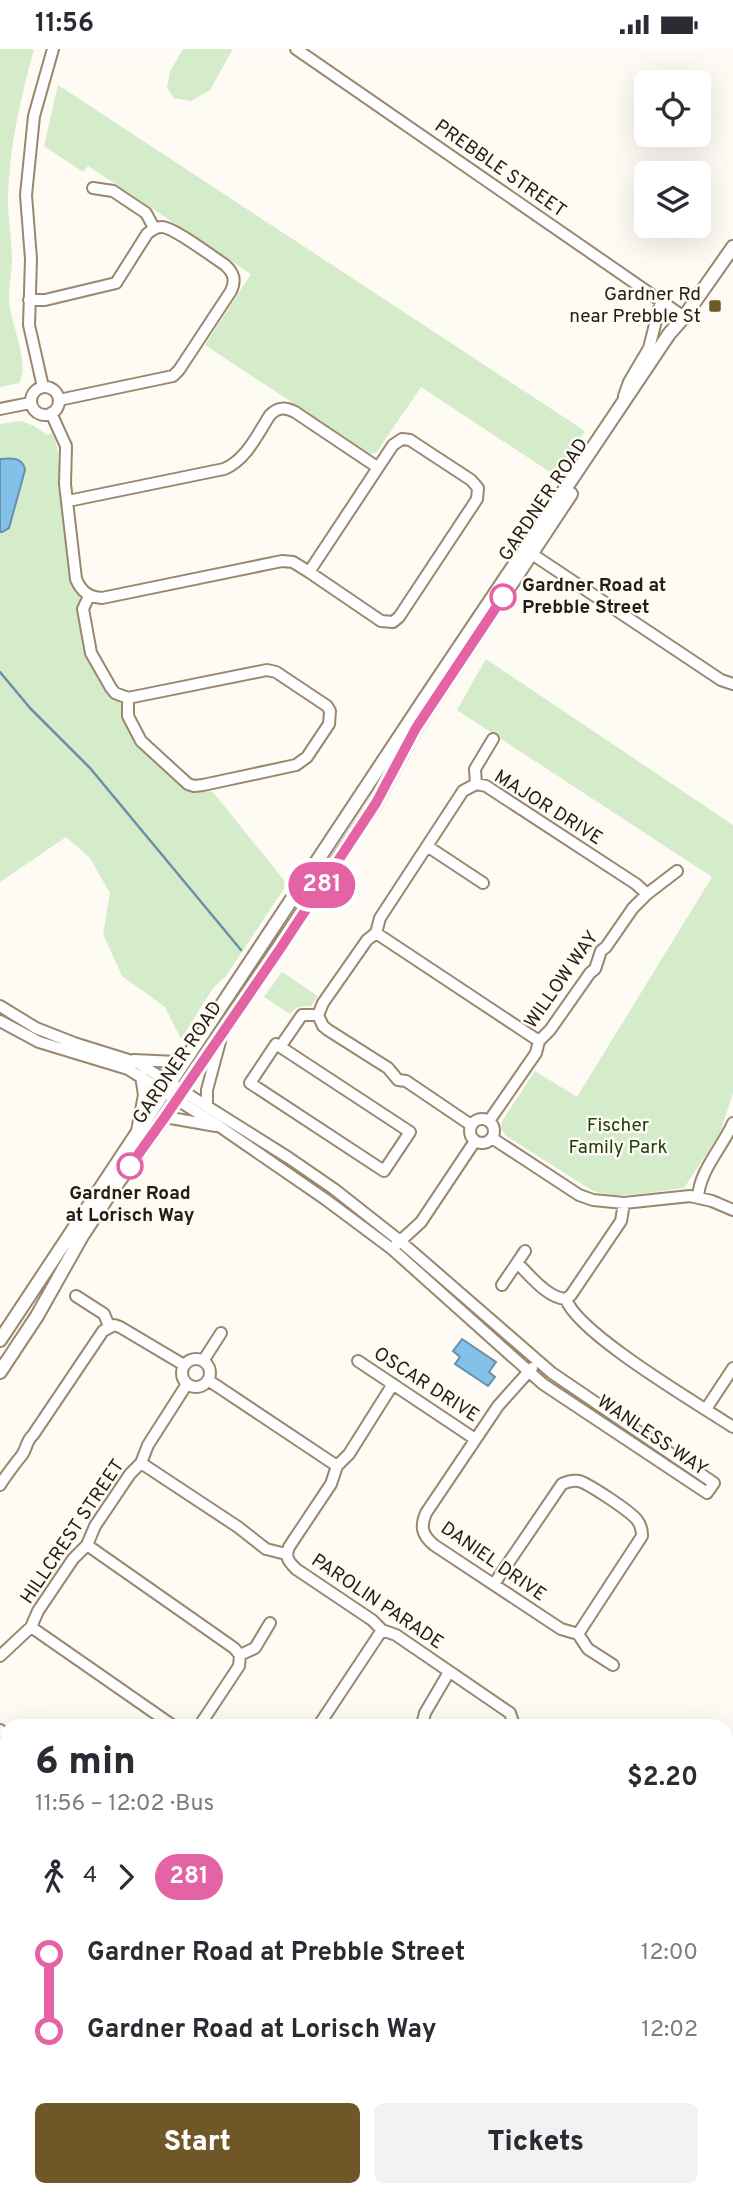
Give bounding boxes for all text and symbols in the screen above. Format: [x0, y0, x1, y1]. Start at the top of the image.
text: 11:56 [35, 8, 94, 41]
map controls [634, 70, 711, 238]
button: locate [634, 70, 711, 147]
street label: PREBBLE STREET [429, 115, 571, 223]
button: layers [634, 161, 711, 238]
place label: Gardner Rd near Prebble St [569, 283, 701, 329]
marker: Gardner Rd near Prebble St [707, 298, 723, 314]
street label: GARDNER ROAD [494, 434, 594, 566]
place label: Gardner Road at Prebble Street [522, 574, 666, 620]
marker: Gardner Road at Prebble Street [490, 584, 516, 610]
street label: MAJOR DRIVE [489, 765, 607, 851]
line badge: 281 [282, 862, 362, 908]
text: 281 [302, 870, 342, 900]
street label: WILLOW WAY [520, 927, 604, 1033]
street label: GARDNER ROAD [128, 997, 228, 1129]
park label: Fischer Family Park [568, 1114, 668, 1160]
marker: Gardner Road at Lorisch Way [117, 1153, 143, 1179]
place label: Gardner Road at Lorisch Way [65, 1182, 195, 1228]
street label: OSCAR DRIVE [369, 1342, 483, 1428]
street label: WANLESS WAY [592, 1390, 712, 1482]
street label: HILLCREST STREET [16, 1455, 130, 1609]
street label: DANIEL DRIVE [436, 1517, 550, 1607]
street label: PAROLIN PARADE [306, 1549, 448, 1655]
text: 6 min [35, 1739, 136, 1788]
text: $2.20 [627, 1762, 698, 1795]
text: 11:56 – 12:02 · Bus [35, 1790, 214, 1819]
icon: walk [35, 1858, 73, 1896]
icon: forward [107, 1858, 145, 1896]
text: 4 [83, 1862, 97, 1891]
text: 281 [169, 1862, 209, 1892]
text: Gardner Road at Prebble Street [87, 1937, 465, 1970]
text: 12:00 [641, 1939, 698, 1968]
text: Gardner Road at Lorisch Way [87, 2014, 437, 2047]
text: 12:02 [641, 2016, 698, 2045]
button: Start [35, 2103, 360, 2183]
button: Tickets [374, 2103, 698, 2183]

